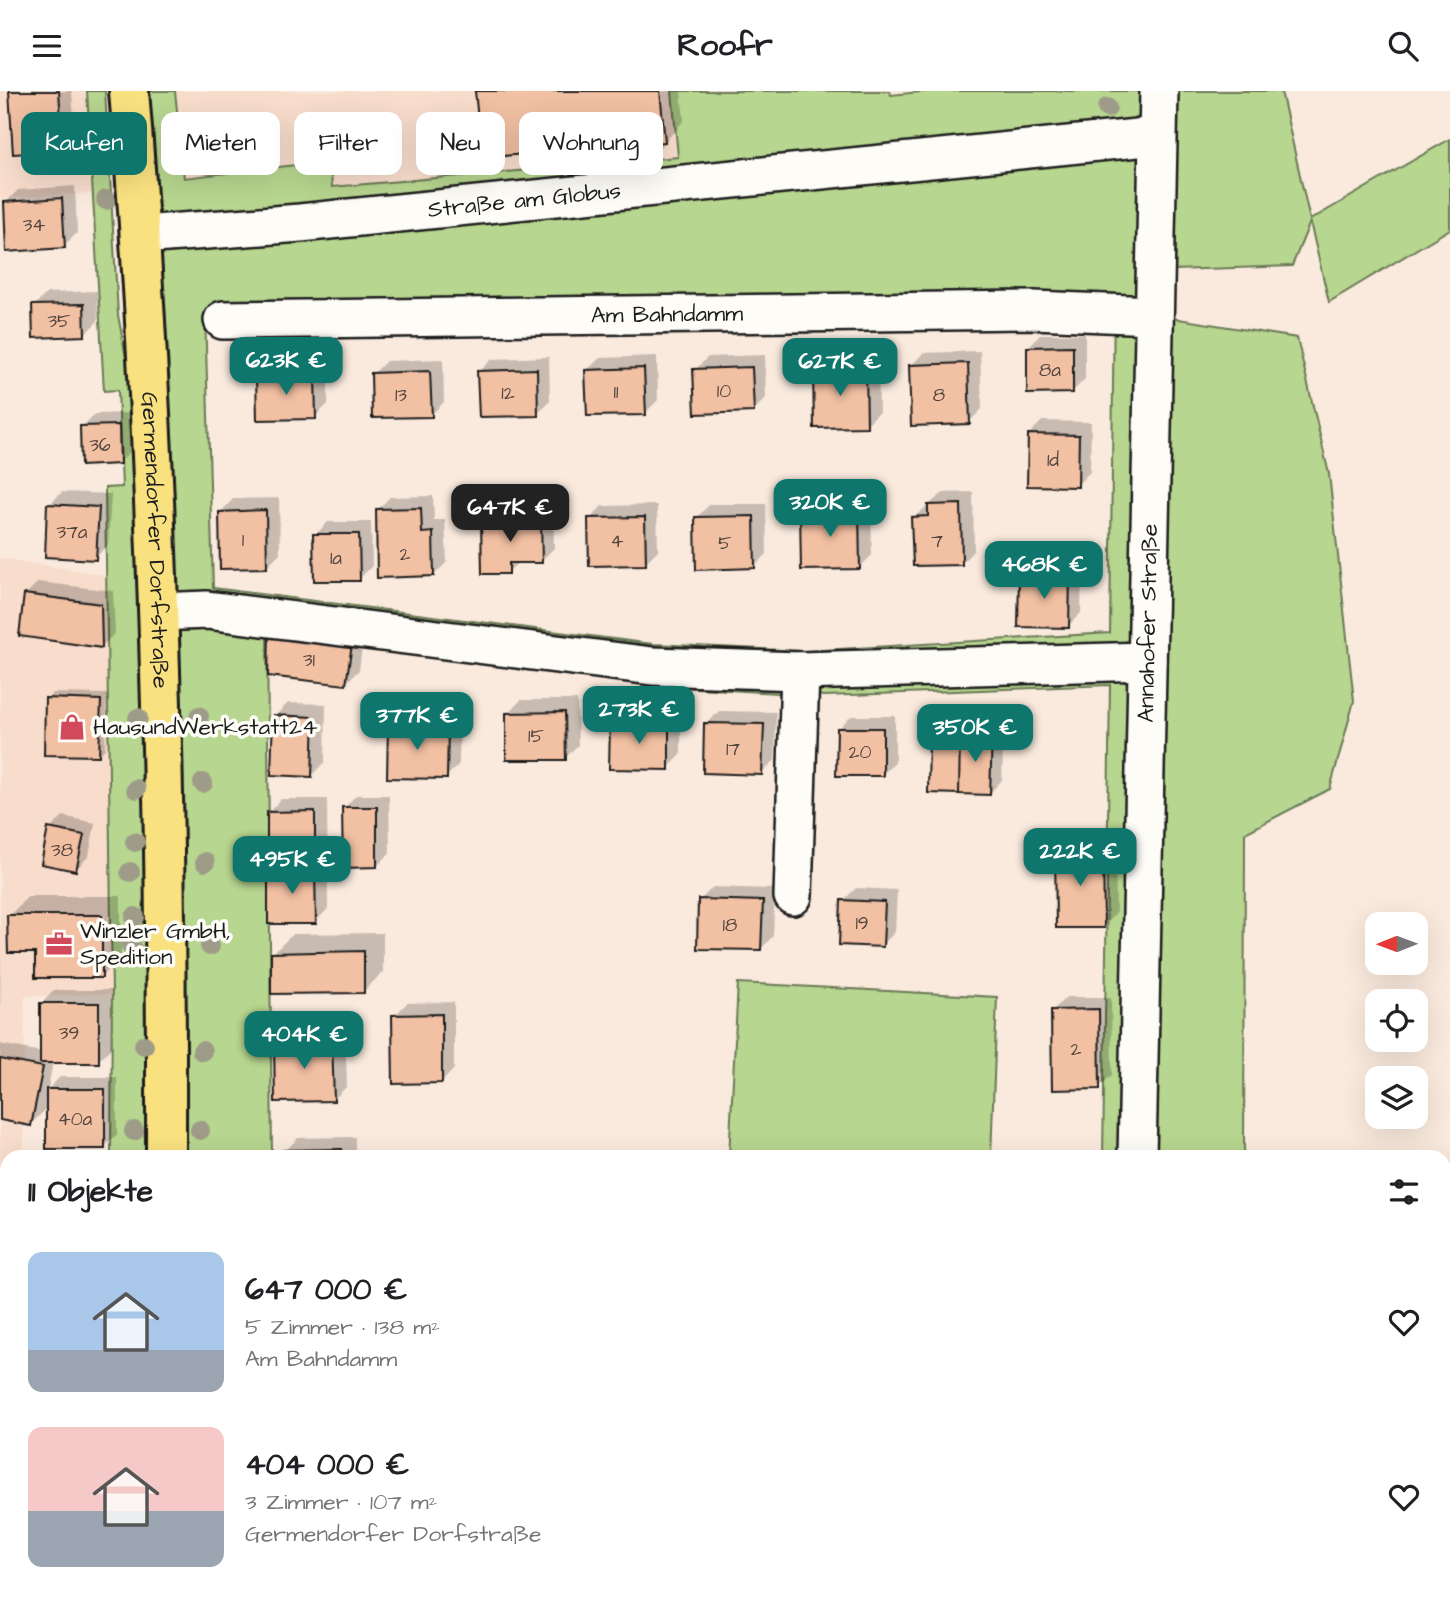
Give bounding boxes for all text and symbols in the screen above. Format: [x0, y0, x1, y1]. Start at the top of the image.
text: Roofr [677, 23, 773, 68]
icon: menu [28, 27, 66, 65]
icon: search [1384, 27, 1422, 65]
chip: Kaufen [21, 112, 147, 175]
chip: Mieten [161, 112, 280, 175]
chip: Filter [294, 112, 402, 175]
chip: Neu [416, 112, 505, 175]
chip: Wohnung [519, 112, 663, 175]
street label: Straße am Globus [426, 175, 623, 226]
house number: 34 [23, 212, 45, 239]
street label: Am Bahndamm [591, 298, 743, 331]
house number: 35 [47, 308, 71, 335]
pin: 623K € [229, 337, 343, 397]
pin: 627K € [783, 338, 897, 398]
text: 623K € [246, 344, 326, 376]
text: 627K € [798, 345, 882, 377]
house number: 8a [1039, 357, 1061, 384]
house number: 10 [717, 378, 731, 405]
house number: 11 [614, 379, 619, 406]
house number: 12 [501, 380, 515, 407]
house number: 13 [395, 382, 407, 409]
house number: 8 [933, 382, 945, 409]
street label: Germendorfer Dorfstraße [133, 391, 177, 689]
house number: 36 [89, 432, 111, 459]
house number: 1d [1047, 447, 1059, 474]
pin: 320K € [773, 479, 887, 539]
pin: 647K € [453, 484, 567, 544]
text: 320K € [790, 486, 870, 518]
text: 647K € [467, 491, 553, 523]
house number: 37a [56, 519, 88, 546]
street label: Annahofer Straße [1130, 523, 1166, 723]
house number: 1 [242, 527, 245, 554]
house number: 4 [611, 528, 624, 555]
house number: 7 [931, 528, 943, 555]
house number: 5 [718, 530, 732, 557]
house number: 2 [400, 541, 411, 568]
pin: 468K € [987, 541, 1101, 601]
house number: 1a [330, 545, 342, 572]
text: 468K € [1001, 548, 1087, 580]
house number: 31 [303, 647, 316, 674]
pin: 273K € [582, 687, 696, 746]
pin: 377K € [360, 693, 474, 752]
text: 273K € [599, 693, 679, 725]
text: 377K € [376, 699, 458, 731]
pin: 350K € [918, 705, 1032, 764]
place label: HausundWerkstatt24 [93, 711, 318, 743]
text: 350K € [933, 711, 1017, 743]
shop icon: HausundWerkstatt24 [57, 712, 87, 742]
house number: 15 [528, 723, 544, 750]
house number: 17 [726, 736, 740, 763]
house number: 20 [849, 739, 871, 766]
pin: 222K € [1023, 829, 1137, 888]
text: 222K € [1040, 835, 1120, 867]
house number: 38 [51, 837, 73, 864]
pin: 495K € [235, 837, 349, 896]
text: 495K € [249, 843, 335, 875]
house number: 19 [855, 910, 869, 937]
house number: 18 [723, 912, 737, 939]
north arrow [1365, 912, 1428, 975]
map controls [1365, 912, 1428, 1129]
place label: Winzler GmbH, Spedition [80, 915, 231, 973]
office icon: Winzler GmbH, Spedition [44, 929, 74, 959]
button: locate [1365, 989, 1428, 1052]
pin: 404K € [247, 1011, 361, 1071]
text: 404K € [260, 1018, 348, 1050]
house number: 39 [59, 1020, 79, 1047]
house number: 2 [1071, 1036, 1082, 1063]
button: layers [1365, 1066, 1428, 1129]
house number: 40a [58, 1106, 93, 1133]
text: 11 Objekte [28, 1171, 153, 1213]
icon: filters [1385, 1173, 1423, 1211]
text: 647 000 € [245, 1269, 407, 1311]
icon: home [84, 1280, 168, 1364]
icon: heart [1385, 1303, 1423, 1341]
text: 5 Zimmer · 138 m² [245, 1311, 440, 1343]
text: Am Bahndamm [245, 1343, 397, 1375]
text: 404 000 € [245, 1444, 409, 1486]
icon: home [84, 1455, 168, 1539]
icon: heart [1385, 1478, 1423, 1516]
text: 3 Zimmer · 107 m² [245, 1486, 437, 1518]
text: Germendorfer Dorfstraße [245, 1518, 542, 1550]

